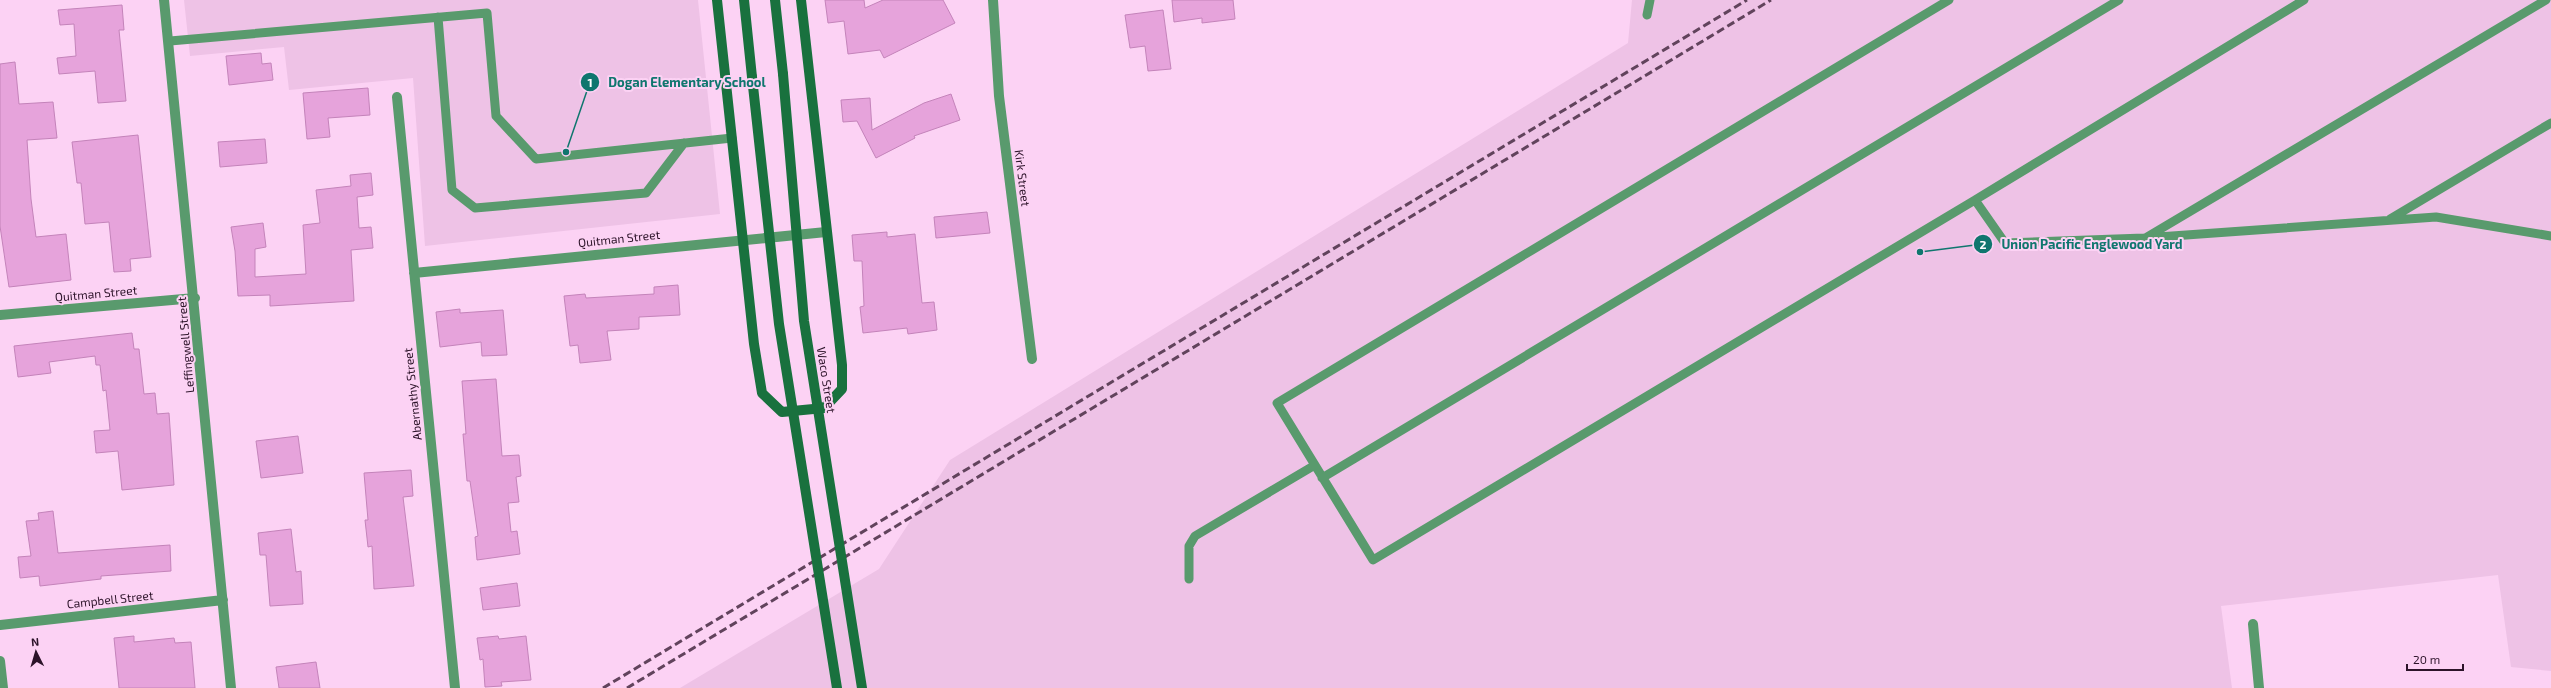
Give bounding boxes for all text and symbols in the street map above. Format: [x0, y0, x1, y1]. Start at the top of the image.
callout: Dogan Elementary School [580, 70, 774, 95]
text: Dogan Elementary School [608, 74, 767, 90]
text: 1 [587, 75, 593, 89]
street label: Kirk Street [1013, 149, 1033, 207]
street label: Quitman Street [577, 227, 661, 250]
callout: Union Pacific Englewood Yard [1973, 232, 2191, 257]
text: Union Pacific Englewood Yard [2001, 236, 2183, 252]
text: 2 [1980, 237, 1987, 251]
street label: Quitman Street [54, 282, 138, 305]
street label: Leffingwell Street [174, 296, 196, 394]
street label: Waco Street [815, 346, 839, 414]
street label: Abernathy Street [400, 347, 424, 441]
street label: Campbell Street [66, 587, 154, 611]
north arrow [16, 632, 56, 672]
text: N [31, 635, 40, 648]
scale bar [2407, 646, 2463, 672]
text: 20 m [2413, 652, 2440, 666]

